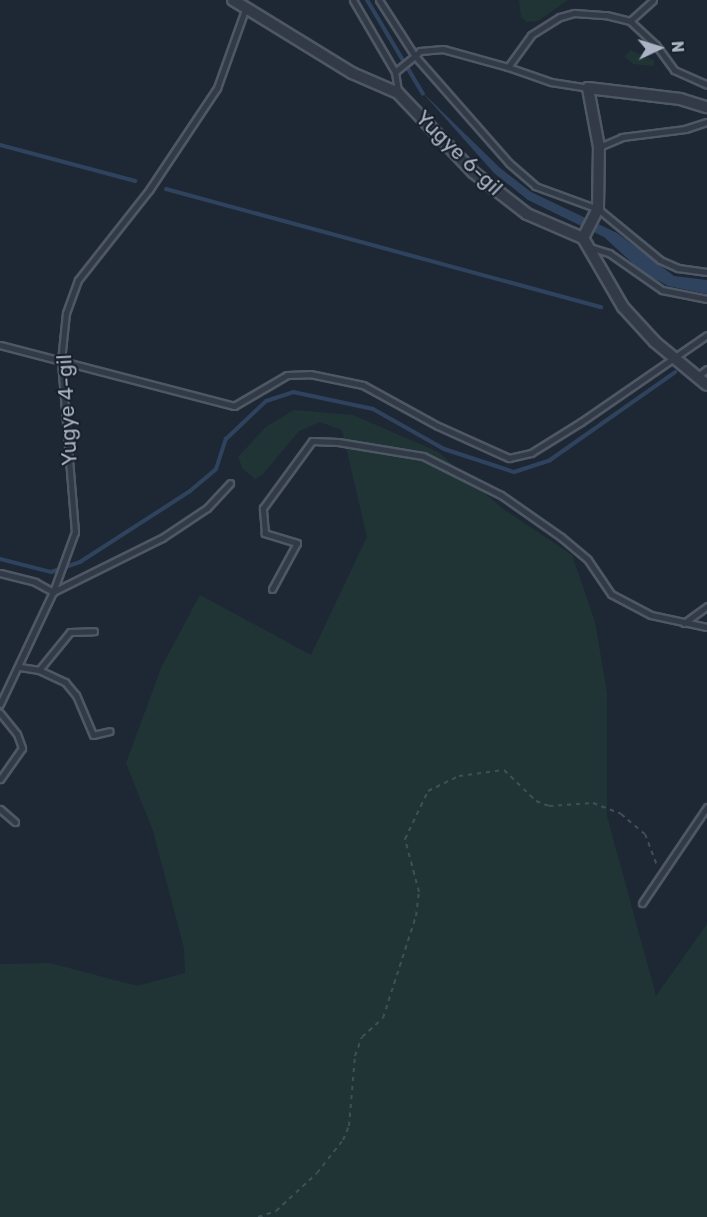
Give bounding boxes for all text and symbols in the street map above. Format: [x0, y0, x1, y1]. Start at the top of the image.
north arrow [629, 18, 689, 78]
text: N [668, 40, 687, 53]
street label: Yugye 6-gil [410, 105, 508, 201]
street label: Yugye 4-gil [52, 354, 82, 466]

